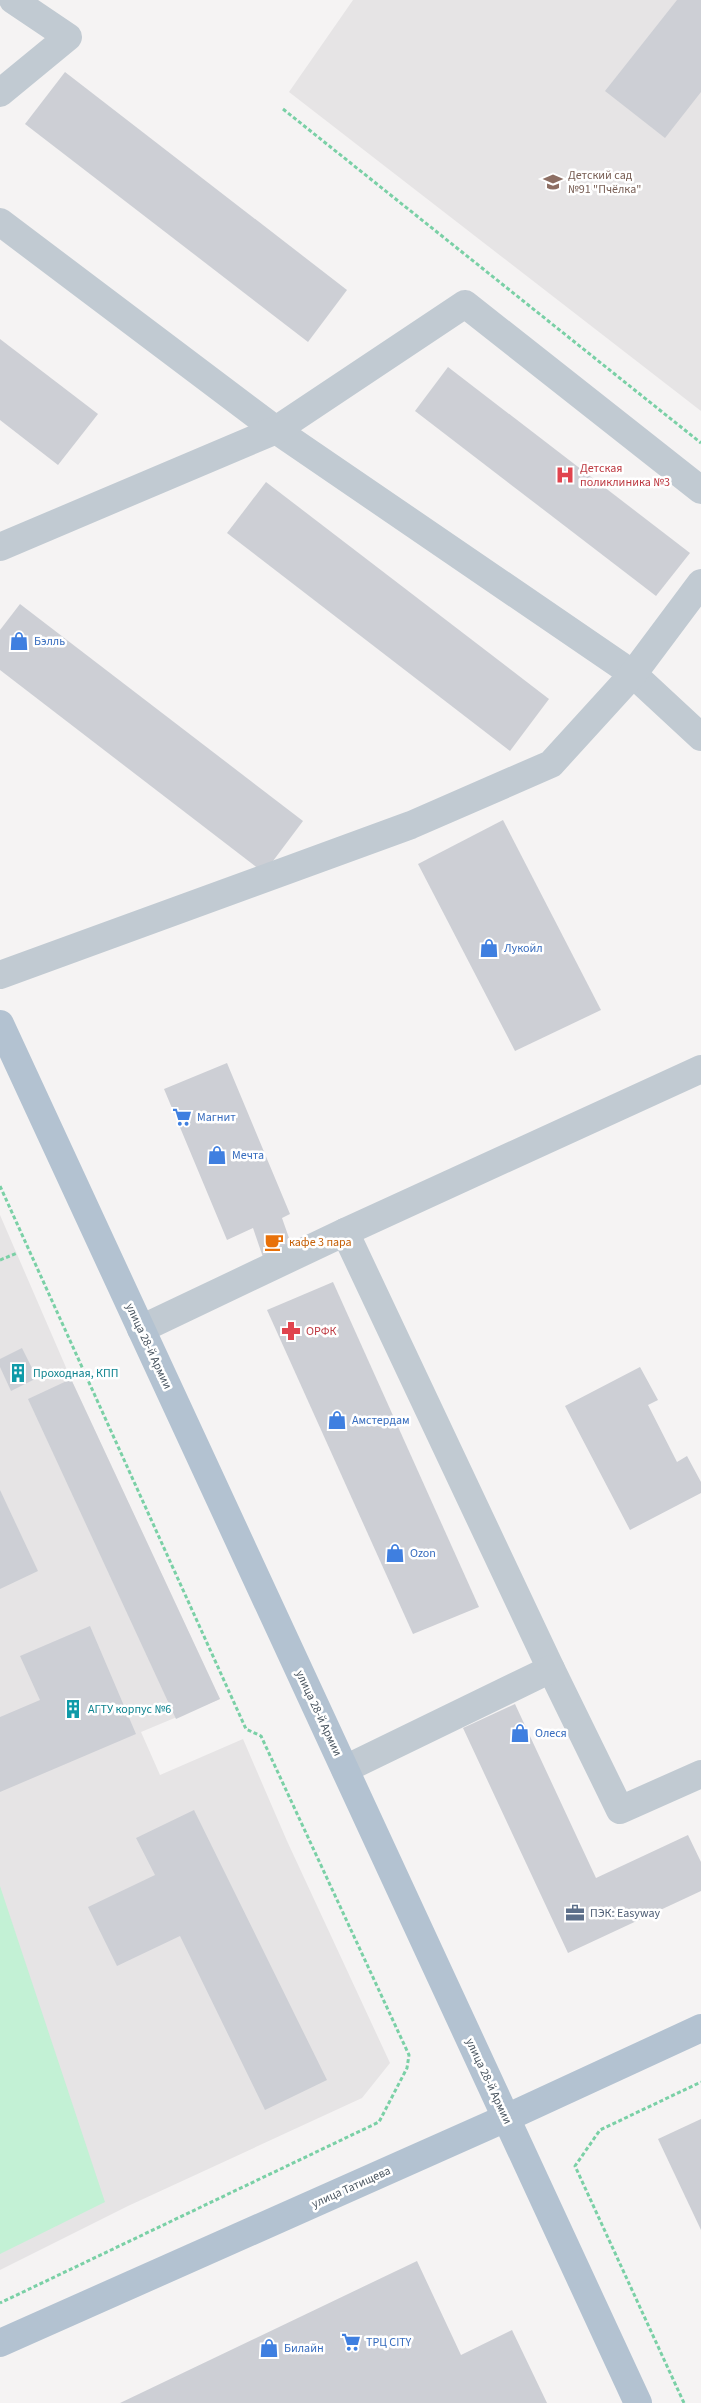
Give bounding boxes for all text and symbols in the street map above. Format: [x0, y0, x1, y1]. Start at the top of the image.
place label: Детский сад №91 "Пчёлка" [568, 167, 641, 198]
school or university icon: Детский сад №91 "Пчёлка" [542, 171, 564, 193]
place label: Детская поликлиника №3 [580, 460, 670, 491]
hospital icon: Детская поликлиника №3 [554, 464, 576, 486]
shop icon: Бэлль [8, 630, 30, 652]
place label: Бэлль [34, 633, 65, 650]
shop icon: Лукойл [478, 937, 500, 959]
place label: Лукойл [504, 940, 543, 957]
supermarket icon: Магнит [171, 1106, 193, 1128]
place label: Магнит [197, 1109, 236, 1126]
shop icon: Мечта [206, 1144, 228, 1166]
place label: Мечта [232, 1147, 264, 1164]
cafe icon: кафе 3 пара [263, 1231, 285, 1253]
place label: кафе 3 пара [289, 1234, 352, 1251]
street label: улица 28-й Армии [121, 1300, 176, 1392]
pharmacy icon: ОРФК [280, 1320, 302, 1342]
place label: ОРФК [306, 1323, 337, 1340]
building icon: Проходная, КПП [7, 1362, 29, 1384]
place label: Проходная, КПП [33, 1365, 119, 1382]
shop icon: Амстердам [326, 1409, 348, 1431]
place label: Амстердам [352, 1412, 410, 1429]
shop icon: Ozon [384, 1542, 406, 1564]
place label: Ozon [410, 1545, 436, 1562]
street label: улица 28-й Армии [291, 1667, 346, 1759]
building icon: АГТУ корпус №6 [62, 1698, 84, 1720]
place label: АГТУ корпус №6 [88, 1701, 171, 1718]
shop icon: Олеся [509, 1722, 531, 1744]
place label: Олеся [535, 1725, 567, 1742]
office icon: ПЭК: Easyway [564, 1902, 586, 1924]
place label: ПЭК: Easyway [590, 1905, 660, 1922]
street label: улица 28-й Армии [461, 2035, 516, 2127]
street label: улица Татищева [309, 2162, 393, 2212]
supermarket icon: ТРЦ CITY [340, 2331, 362, 2353]
place label: ТРЦ CITY [366, 2334, 412, 2351]
shop icon: Билайн [258, 2337, 280, 2359]
place label: Билайн [284, 2340, 324, 2357]

